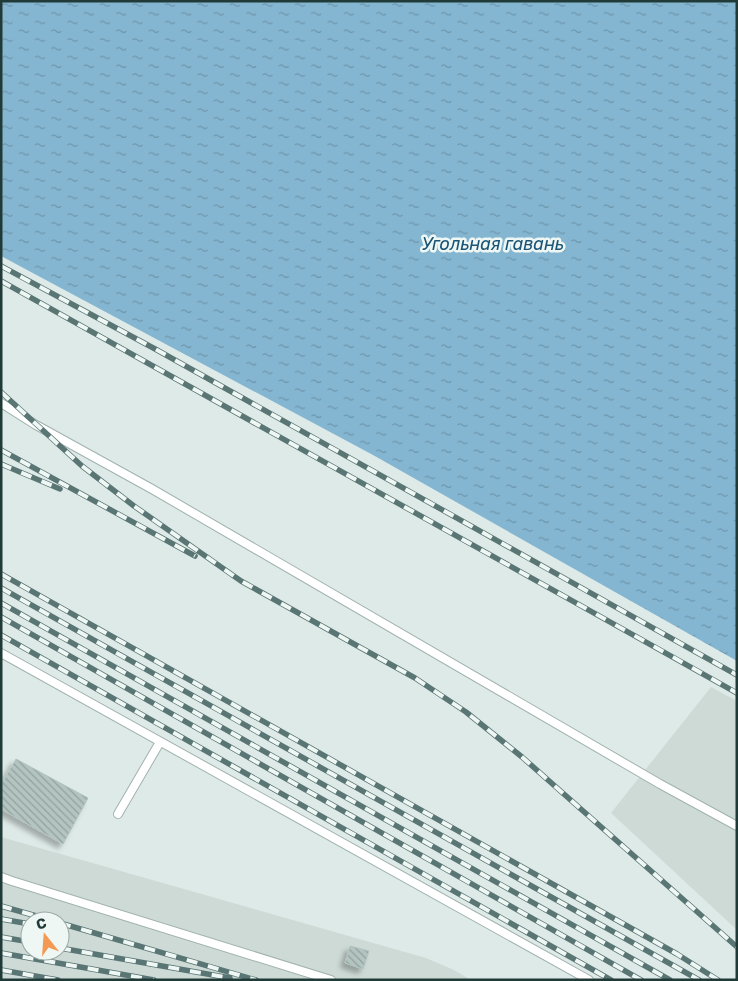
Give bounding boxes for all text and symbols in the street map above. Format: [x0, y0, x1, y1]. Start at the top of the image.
water label: Угольная гавань [422, 233, 564, 255]
north arrow [20, 911, 70, 961]
text: С [34, 914, 49, 934]

